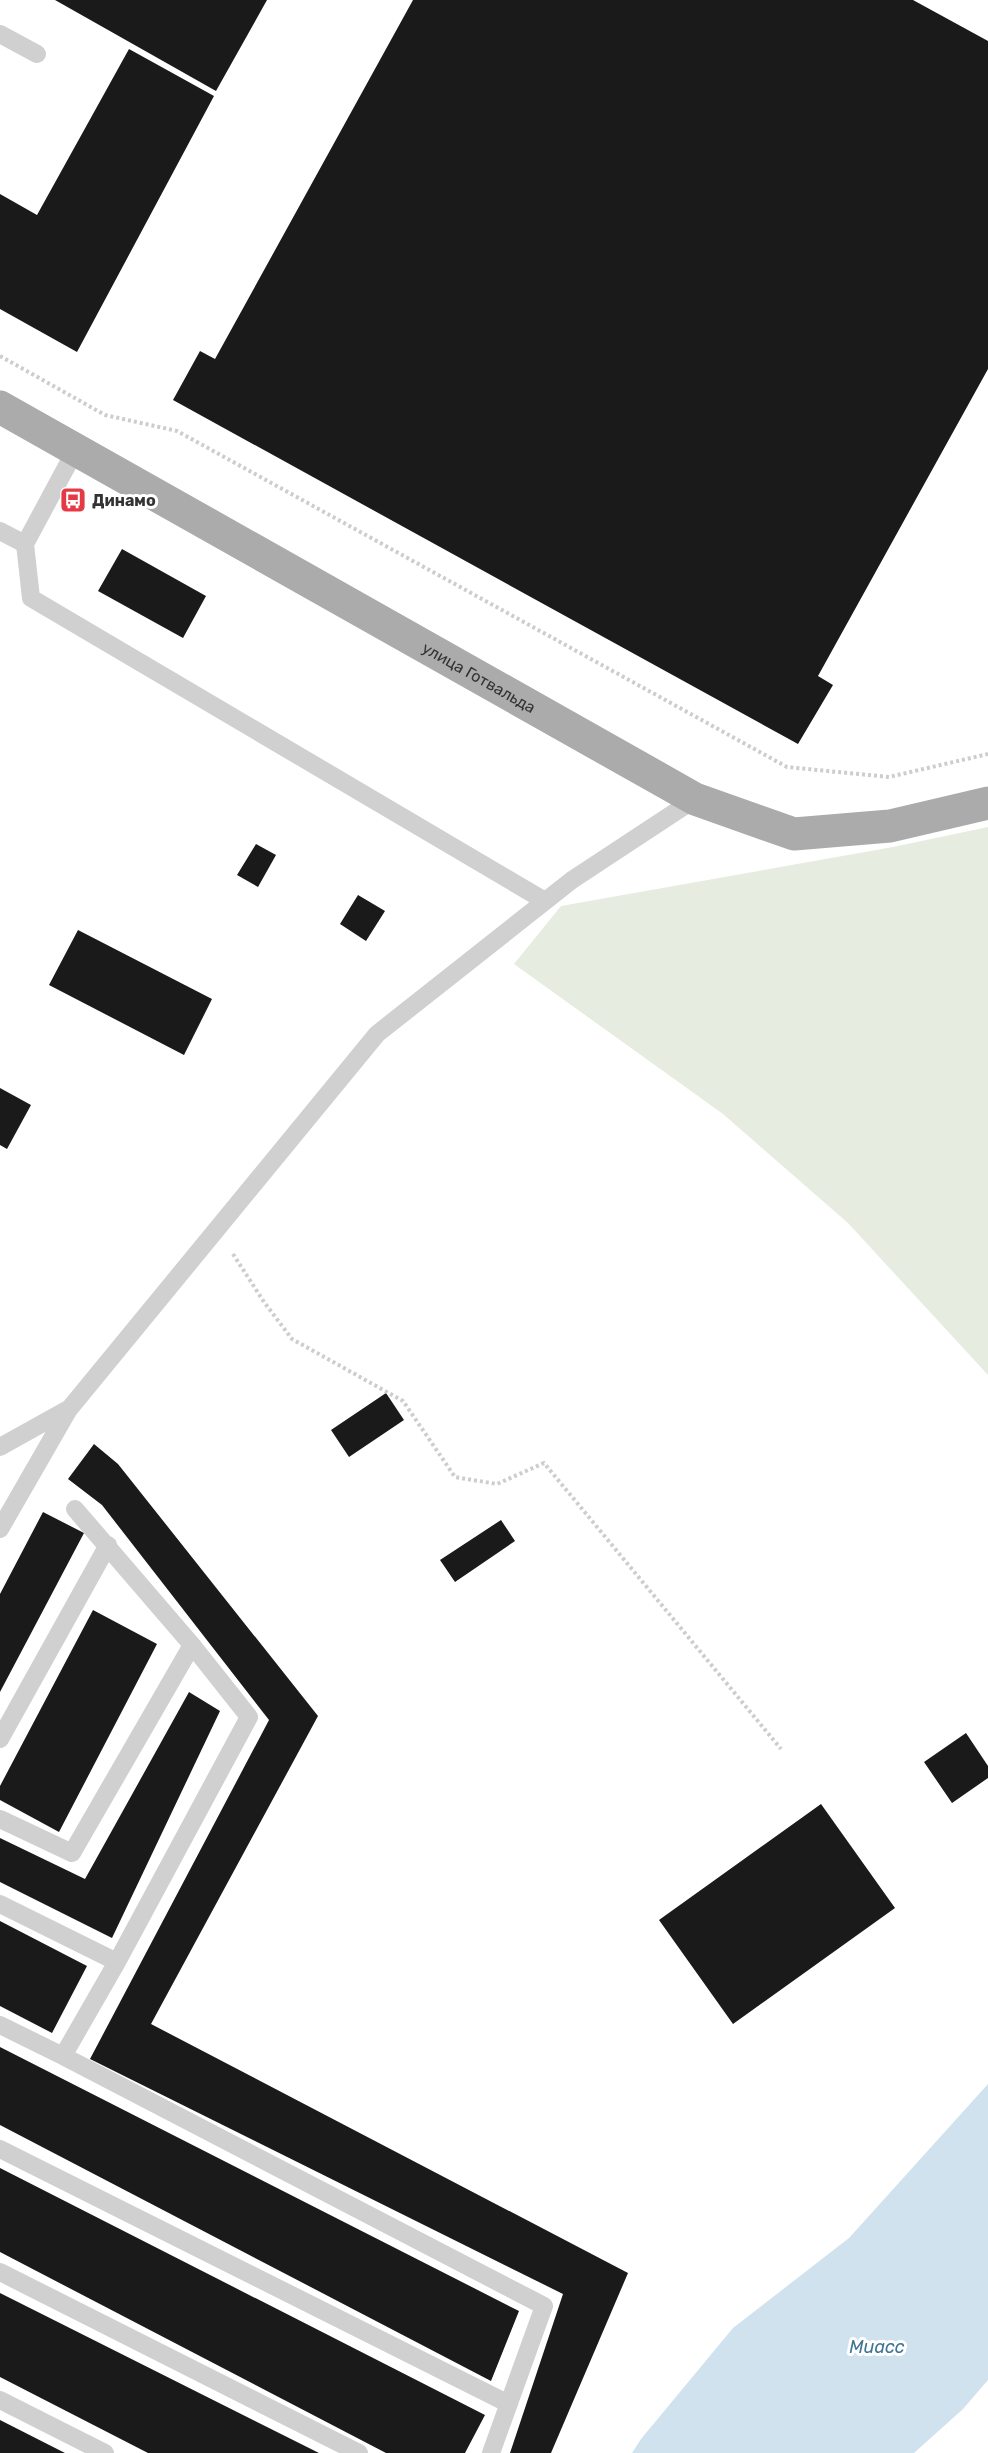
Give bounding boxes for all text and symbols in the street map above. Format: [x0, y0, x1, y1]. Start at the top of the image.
bus stop icon: Динамо [58, 485, 88, 515]
place label: Динамо [92, 491, 156, 510]
street label: улица Готвальда [419, 638, 539, 717]
water label: Миасс [849, 2336, 905, 2358]

